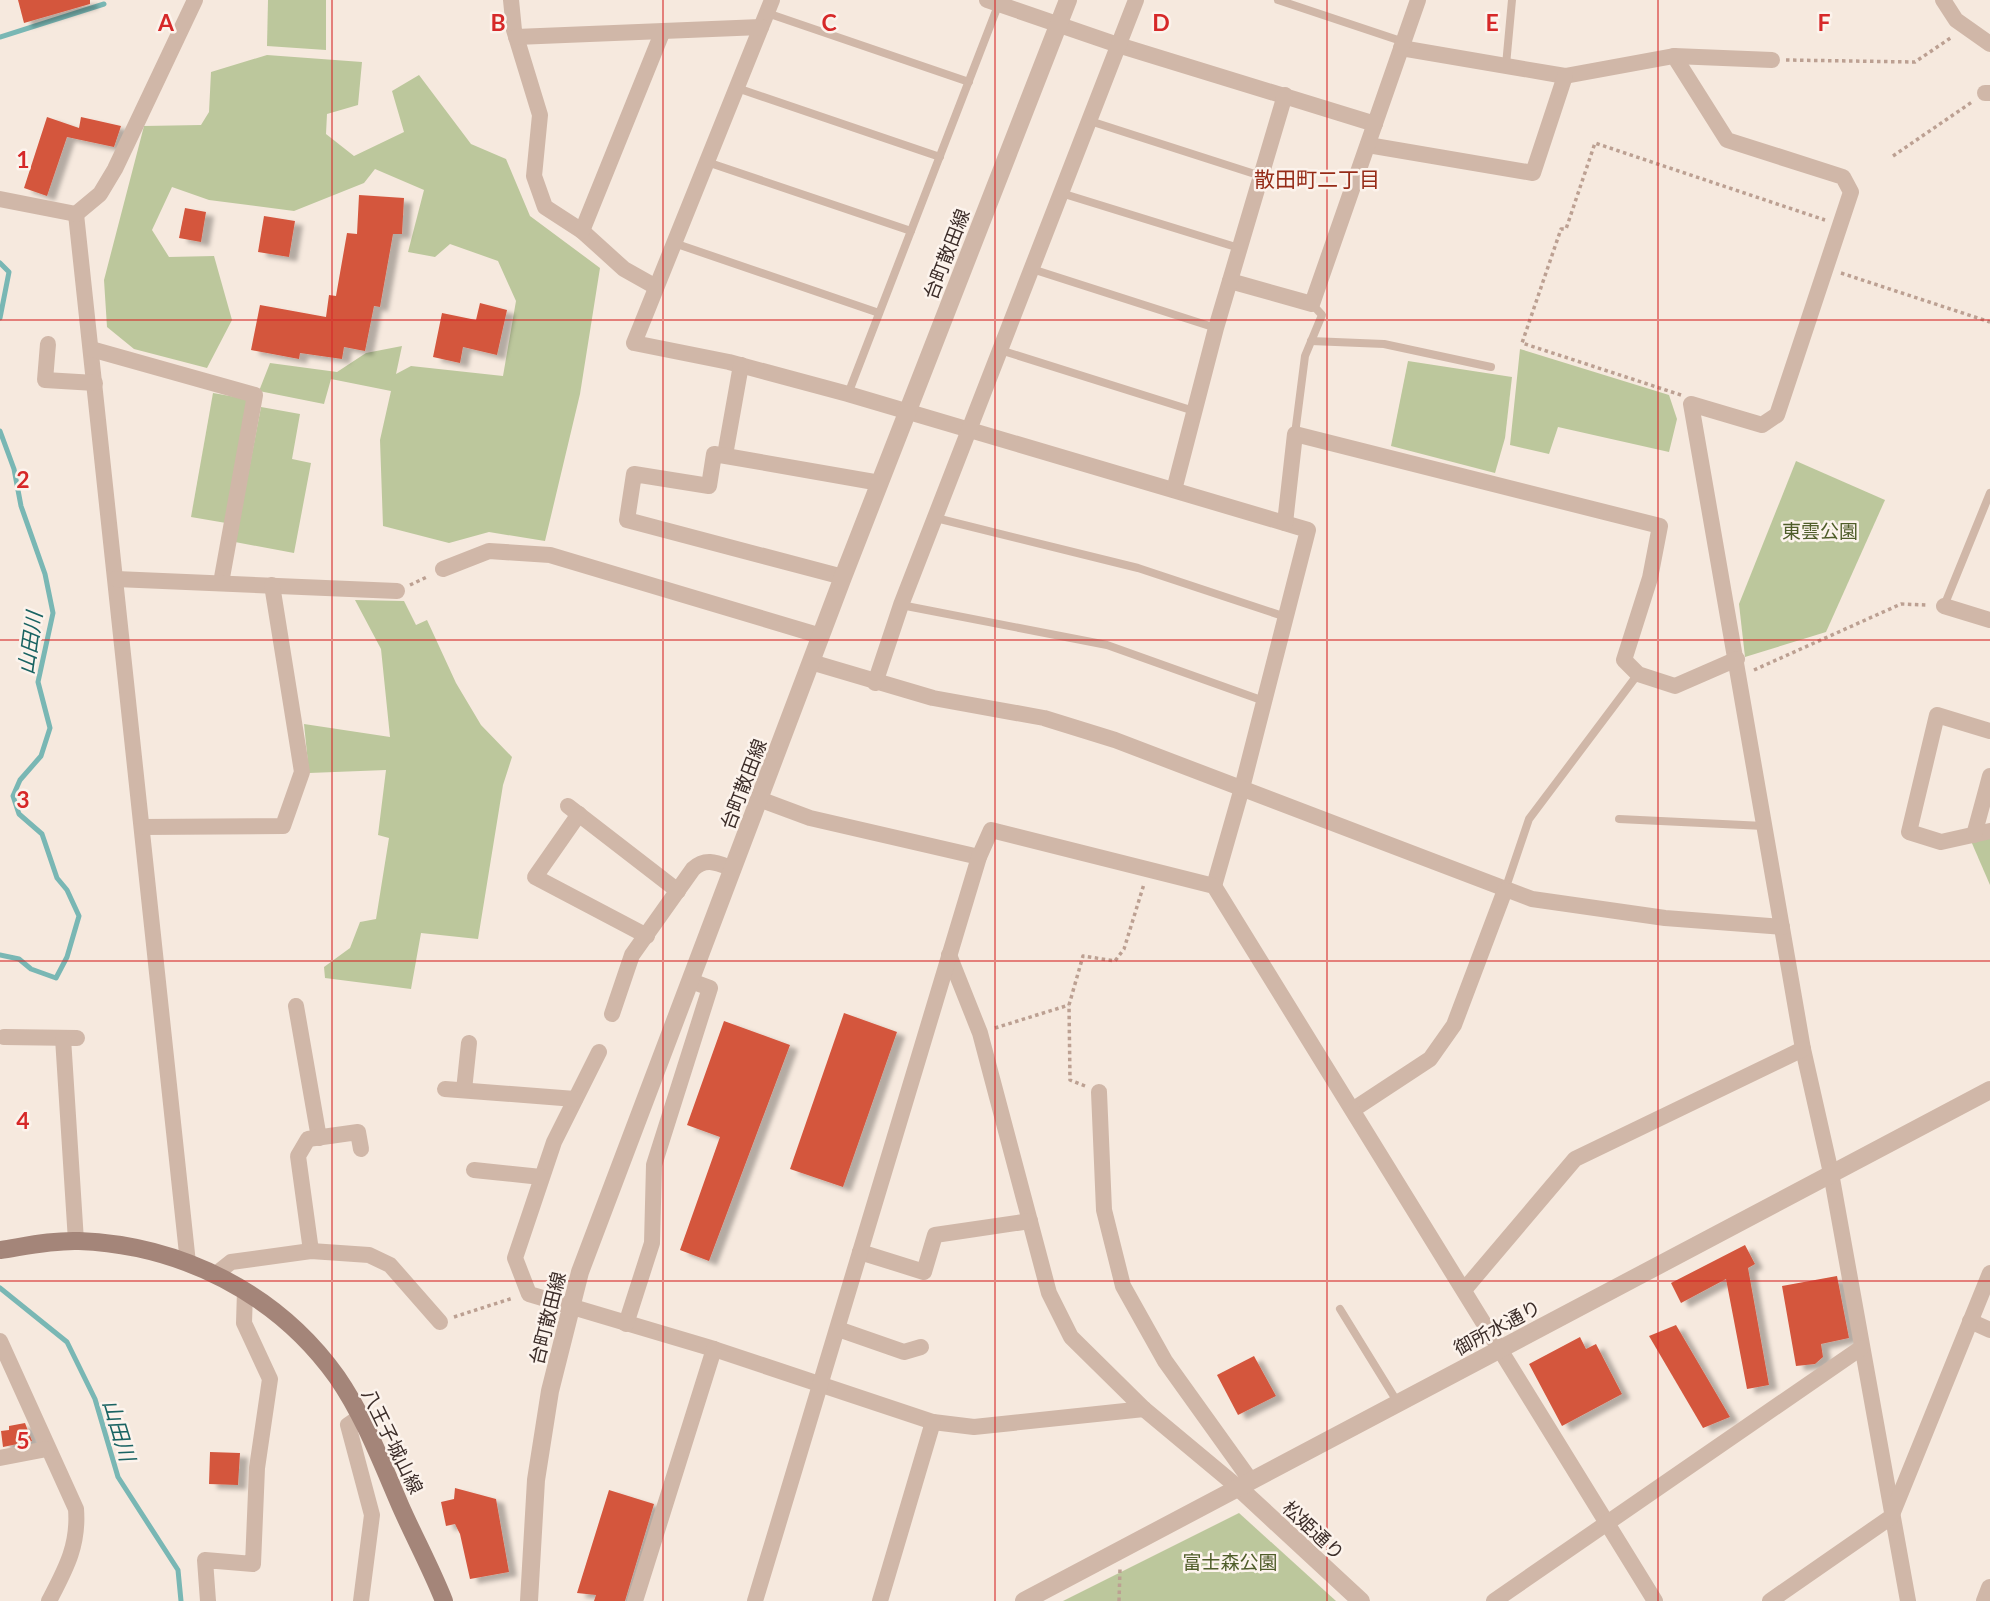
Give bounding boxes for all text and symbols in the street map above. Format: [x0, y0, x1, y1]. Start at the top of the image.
text: A [157, 8, 175, 36]
text: B [490, 8, 506, 36]
text: C [821, 8, 837, 36]
text: D [1152, 8, 1170, 36]
text: E [1485, 8, 1499, 36]
text: F [1817, 8, 1831, 36]
text: 1 [16, 145, 30, 173]
district label: 散田町二丁目 [1254, 166, 1380, 191]
street label: 台町散田線 [918, 206, 974, 302]
text: 2 [16, 465, 30, 493]
park label: 東雲公園 [1782, 519, 1858, 542]
water label: 山田川 [12, 608, 46, 676]
street label: 台町散田線 [715, 736, 771, 832]
text: 3 [16, 785, 30, 813]
text: 4 [16, 1106, 30, 1134]
street label: 台町散田線 [524, 1269, 570, 1367]
street label: 御所水通り [1450, 1295, 1544, 1359]
street label: 八王子城山線 [358, 1385, 428, 1497]
water label: 山田川 [99, 1396, 142, 1466]
text: 5 [16, 1426, 30, 1454]
street label: 松姫通り [1278, 1496, 1350, 1564]
park label: 富士森公園 [1182, 1550, 1278, 1573]

